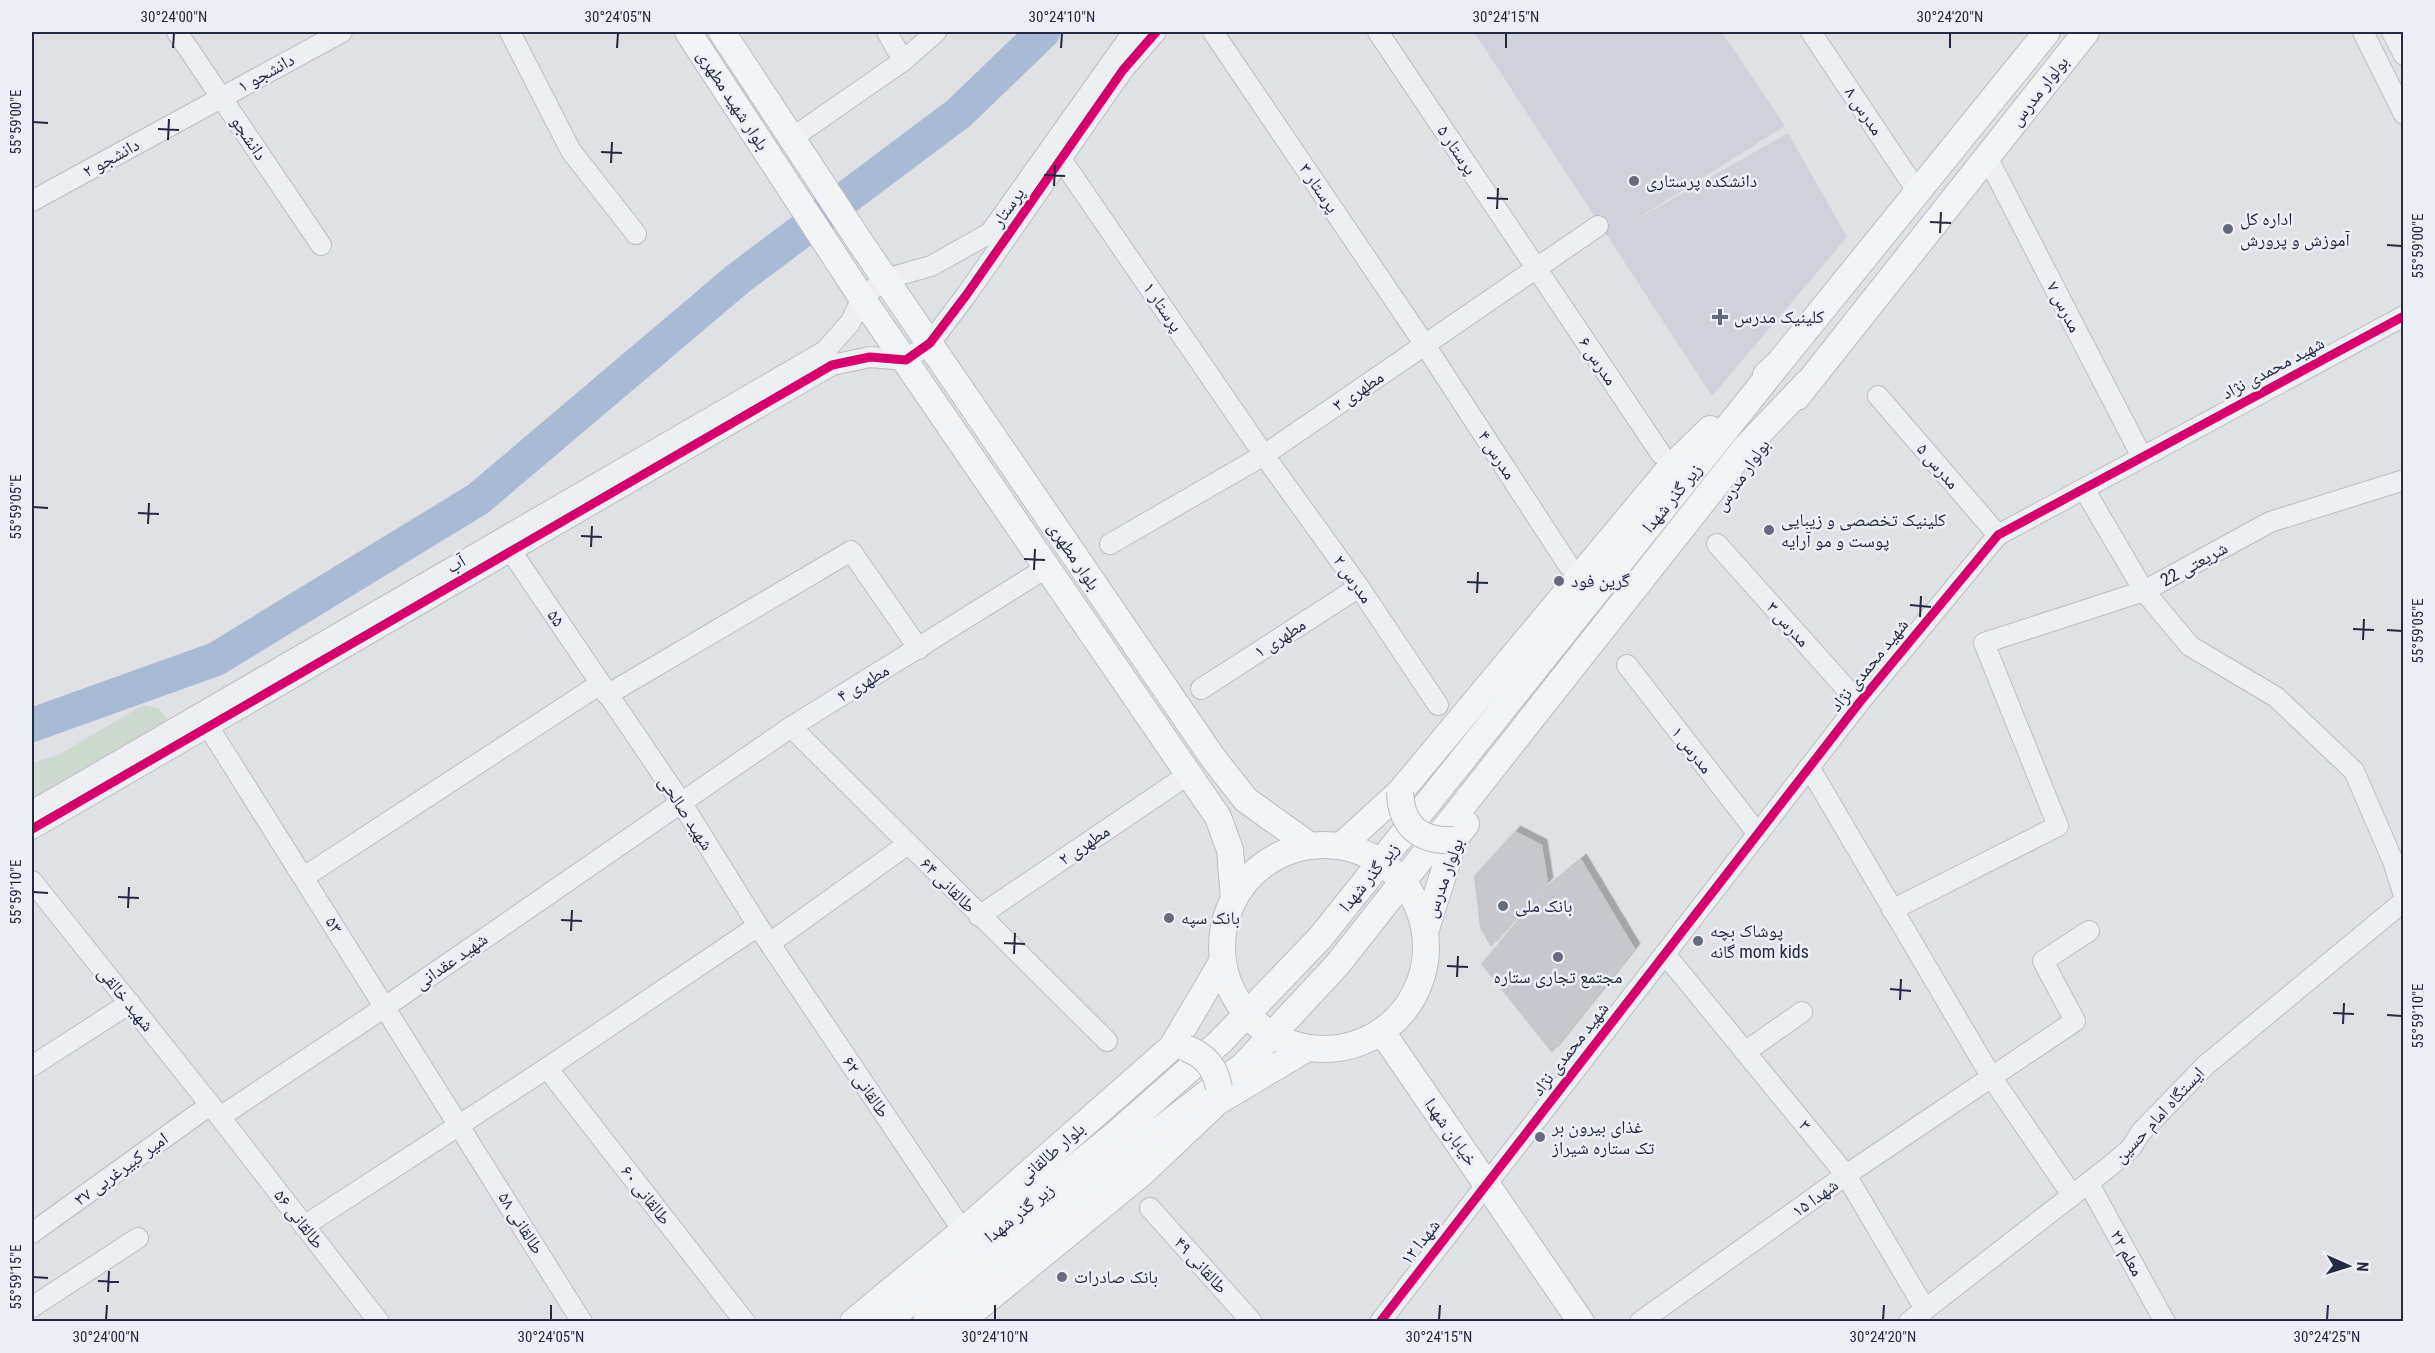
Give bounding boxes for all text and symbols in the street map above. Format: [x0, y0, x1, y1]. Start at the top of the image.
text: 30°24'00"N [141, 8, 207, 26]
text: 30°24'05"N [585, 8, 651, 26]
text: 30°24'10"N [1029, 8, 1095, 26]
text: 30°24'15"N [1473, 8, 1539, 26]
text: 30°24'20"N [1917, 8, 1983, 26]
street label: بلوار شهید مطهری [692, 45, 774, 155]
street label: دانشجو ۱ [234, 49, 298, 97]
street label: بولوار مدرس [2005, 52, 2073, 130]
street label: مدرس ۸ [1840, 82, 1888, 140]
text: 55°59'00"E [7, 90, 25, 154]
street label: دانشجو [227, 112, 272, 164]
street label: پرستار ۵ [1432, 121, 1482, 179]
street label: دانشجو ۲ [79, 134, 143, 182]
street label: پرستار ۳ [1294, 159, 1344, 217]
place label: دانشکده پرستاری [1646, 170, 1757, 192]
marker: دانشکده پرستاری [1627, 174, 1641, 188]
street label: پرستار [986, 183, 1030, 232]
place label: اداره کل آموزش و پرورش [2240, 208, 2350, 251]
text: 55°59'00"E [2409, 214, 2427, 278]
marker: اداره کل آموزش و پرورش [2221, 222, 2235, 236]
street label: پرستار ۱ [1138, 278, 1188, 336]
street label: مدرس ۷ [2042, 278, 2086, 336]
place label: کلینیک مدرس [1734, 306, 1825, 328]
marker: کلینیک مدرس [1711, 308, 1729, 326]
street label: مدرس ۶ [1574, 332, 1622, 390]
street label: شهید محمدی نژاد [2218, 332, 2328, 404]
street label: مطهری ۳ [1328, 366, 1388, 416]
street label: مدرس ۴ [1473, 426, 1521, 484]
street label: بولوار مدرس [1709, 435, 1775, 515]
street label: مدرس ۵ [1912, 438, 1964, 494]
street label: زیر گذر شهدا [1637, 459, 1706, 537]
text: 55°59'05"E [7, 475, 25, 539]
place label: کلینیک تخصصی و زیبایی پوست و مو آرایه [1781, 509, 1946, 552]
street label: بلوار مطهری [1043, 518, 1105, 594]
marker: کلینیک تخصصی و زیبایی پوست و مو آرایه [1762, 523, 1776, 537]
street label: شریعتی 22 [2157, 537, 2231, 591]
street label: آب [443, 550, 470, 578]
street label: مدرس ۲ [1328, 551, 1378, 607]
place label: گرین فود [1571, 570, 1631, 592]
marker: گرین فود [1552, 574, 1566, 588]
street label: مدرس ۳ [1762, 597, 1814, 651]
text: 55°59'05"E [2409, 599, 2427, 663]
street label: ۵۵ [543, 605, 570, 630]
street label: مطهری ۱ [1250, 613, 1310, 663]
street label: شهید محمدی نژاد [1825, 614, 1913, 716]
street label: مطهری ۴ [833, 659, 893, 707]
street label: مدرس ۱ [1667, 722, 1717, 778]
street label: شهید صالحی [654, 771, 718, 855]
street label: مطهری ۲ [1054, 820, 1114, 870]
street label: بولوار مدرس [1419, 835, 1469, 921]
street label: زیر گذر شهدا [1334, 838, 1403, 916]
street label: طالقانی ۶۴ [916, 853, 980, 917]
text: 55°59'10"E [7, 860, 25, 924]
place label: بانک ملی [1515, 895, 1573, 917]
marker: بانک ملی [1496, 899, 1510, 913]
place label: بانک سپه [1181, 907, 1240, 929]
marker: بانک سپه [1162, 911, 1176, 925]
street label: ۵۳ [321, 912, 348, 937]
place label: پوشاک بچه گانه mom kids [1710, 920, 1809, 962]
street label: شهید عقدانی [410, 928, 492, 994]
marker: پوشاک بچه گانه mom kids [1691, 934, 1705, 948]
marker: مجتمع تجاری ستاره [1551, 950, 1565, 964]
street label: شهید خالقی [93, 962, 159, 1036]
place label: مجتمع تجاری ستاره [1494, 966, 1622, 989]
text: 55°59'10"E [2409, 984, 2427, 1048]
street label: شهید محمدی نژاد [1526, 998, 1614, 1100]
street label: طالقانی ۶۲ [837, 1052, 895, 1122]
street label: ایستگاه امام حسین [2109, 1062, 2210, 1168]
street label: خیابان شهدا [1420, 1094, 1482, 1170]
street label: ۳ [1795, 1115, 1816, 1134]
place label: غذای بیرون بر تک ستاره شیراز [1551, 1116, 1654, 1158]
street label: بلوار طالقانی [1013, 1118, 1089, 1188]
street label: امیر کبیرغربی ۳۷ [70, 1128, 172, 1210]
marker: غذای بیرون بر تک ستاره شیراز [1533, 1130, 1547, 1144]
street label: طالقانی ۶۰ [616, 1161, 676, 1229]
street label: شهدا ۱۵ [1788, 1174, 1842, 1221]
street label: زیر گذر شهدا [980, 1178, 1058, 1247]
street label: طالقانی ۵۶ [269, 1185, 329, 1253]
street label: طالقانی ۵۸ [493, 1188, 549, 1258]
street label: ۱۲ شهدا [1395, 1215, 1444, 1269]
street label: معلم ۲۲ [2104, 1226, 2149, 1281]
street label: طالقانی ۴۹ [1170, 1232, 1232, 1298]
north arrow [2318, 1236, 2378, 1296]
text: 55°59'15"E [7, 1245, 25, 1309]
text: N [2353, 1261, 2372, 1272]
place label: بانک صادرات [1074, 1266, 1158, 1288]
marker: بانک صادرات [1055, 1270, 1069, 1284]
text: 30°24'00"N [73, 1328, 139, 1346]
text: 30°24'05"N [518, 1328, 584, 1346]
text: 30°24'10"N [962, 1328, 1028, 1346]
text: 30°24'15"N [1406, 1328, 1472, 1346]
text: 30°24'20"N [1850, 1328, 1916, 1346]
text: 30°24'25"N [2294, 1328, 2360, 1346]

